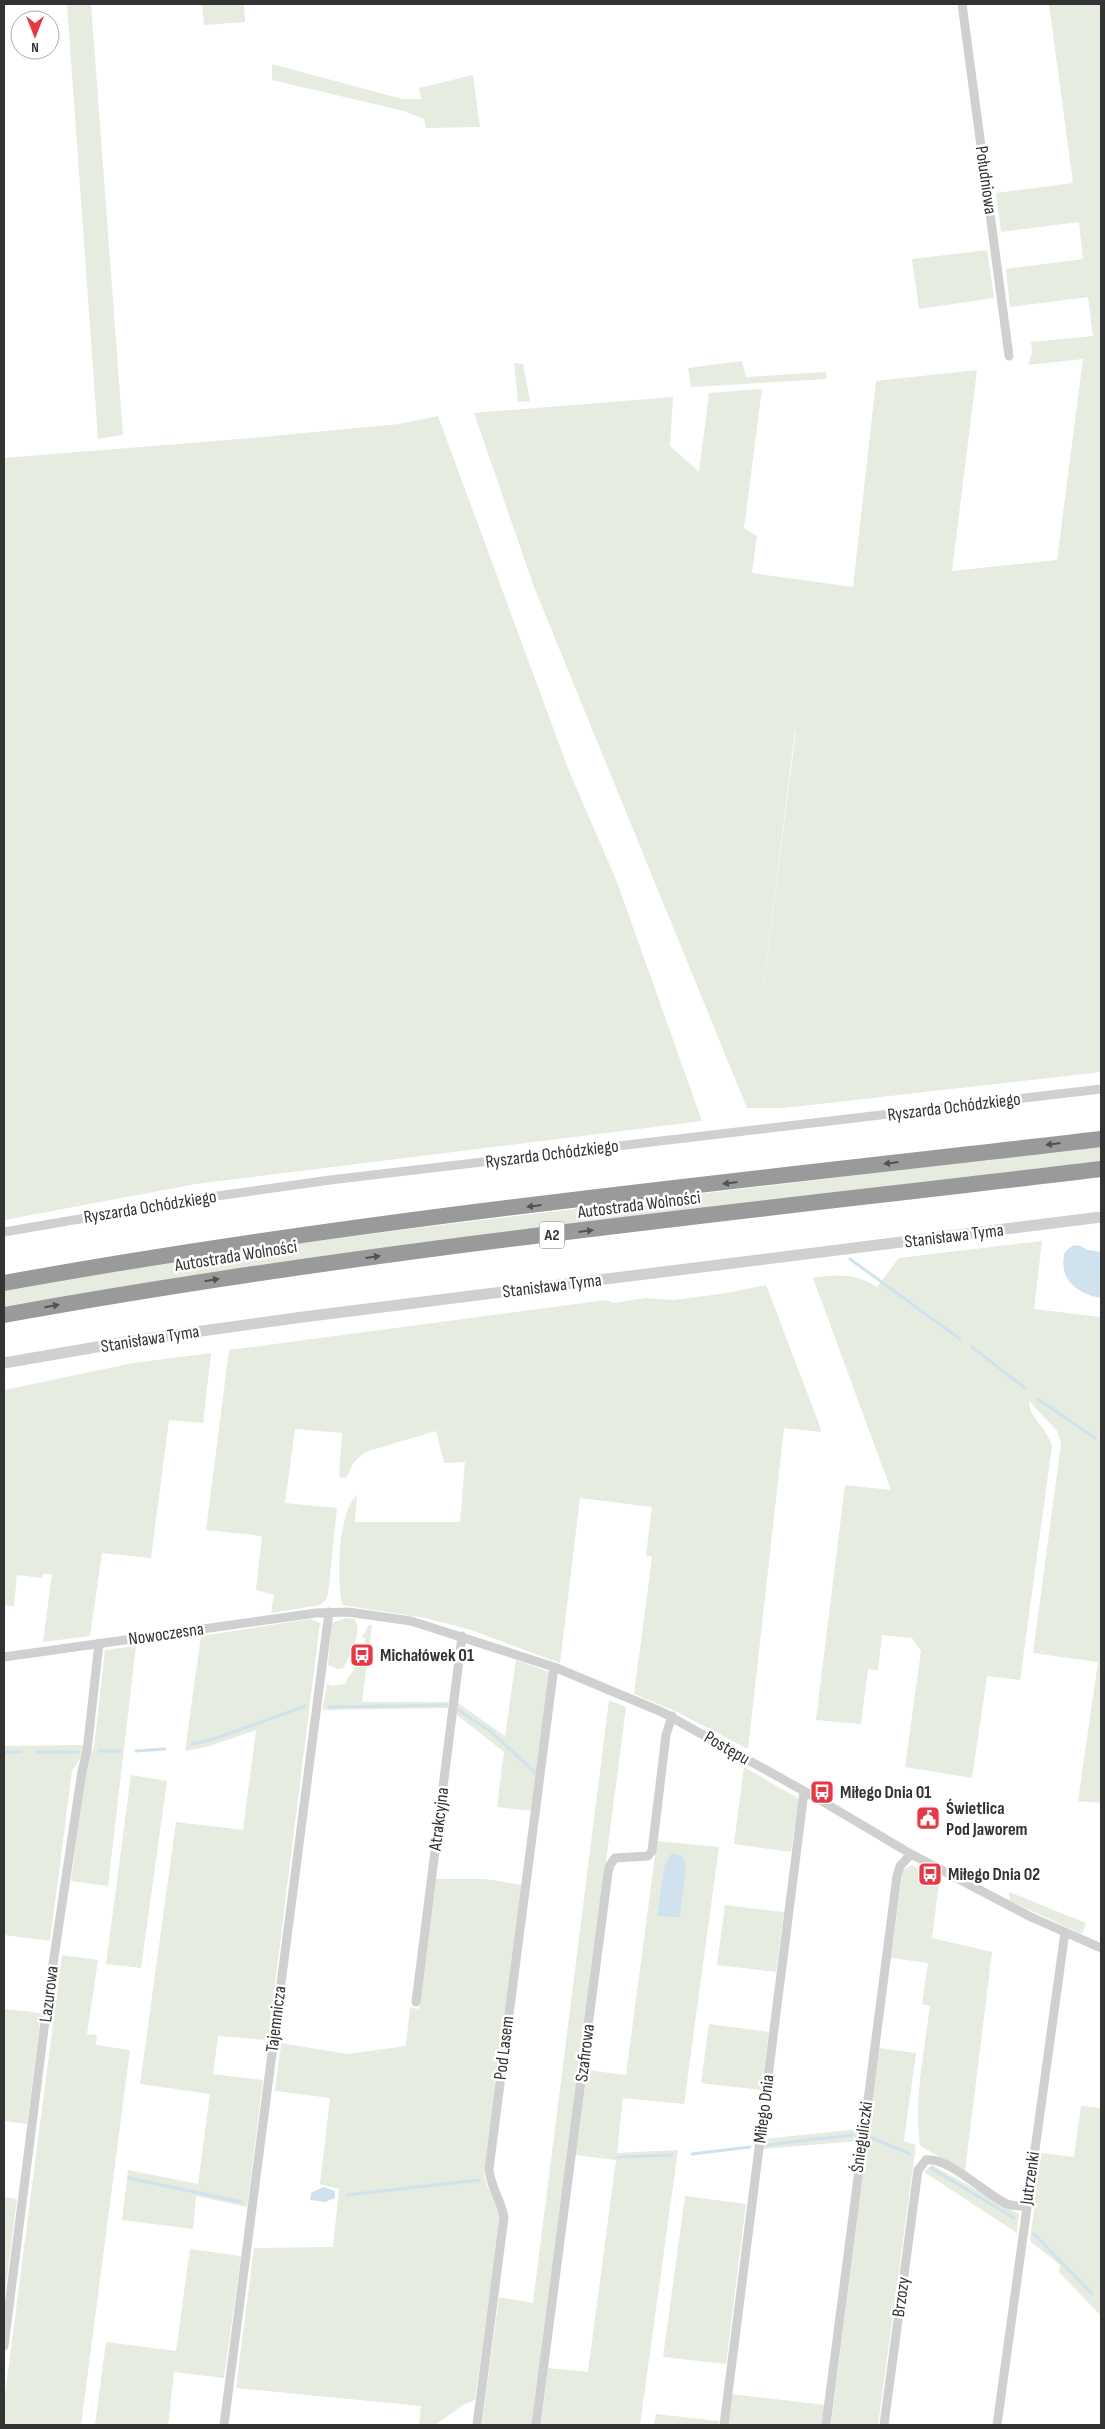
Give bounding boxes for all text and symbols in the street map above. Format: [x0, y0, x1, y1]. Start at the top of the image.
north arrow [10, 10, 60, 60]
text: N [31, 39, 39, 56]
street label: Południowa [971, 145, 1001, 216]
street label: Ryszarda Ochódzkiego [886, 1088, 1022, 1126]
street label: Ryszarda Ochódzkiego [484, 1135, 620, 1173]
one-way arrow [1045, 1140, 1061, 1148]
one-way arrow [883, 1159, 899, 1167]
one-way arrow [722, 1179, 738, 1187]
street label: Ryszarda Ochódzkiego [82, 1186, 218, 1228]
street label: Autostrada Wolności [575, 1187, 702, 1223]
one-way arrow [526, 1202, 542, 1210]
street label: Stanisława Tyma [903, 1220, 1005, 1252]
road number: A2 [540, 1222, 564, 1248]
one-way arrow [579, 1227, 595, 1235]
street label: Autostrada Wolności [172, 1236, 299, 1276]
one-way arrow [365, 1253, 381, 1261]
street label: Stanisława Tyma [501, 1270, 603, 1302]
one-way arrow [204, 1275, 220, 1283]
one-way arrow [44, 1302, 60, 1310]
street label: Stanisława Tyma [99, 1321, 201, 1357]
street label: Nowoczesna [127, 1618, 205, 1650]
bus stop icon: Michałówek 01 [349, 1642, 375, 1668]
place label: Michałówek 01 [380, 1645, 474, 1666]
street label: Postępu [700, 1727, 754, 1769]
bus stop icon: Miłego Dnia 01 [809, 1779, 835, 1805]
place label: Miłego Dnia 01 [840, 1782, 931, 1803]
street label: Atrakcyjna [425, 1786, 453, 1853]
place label: Świetlica Pod Jaworem [946, 1798, 1028, 1840]
public building icon: Świetlica Pod Jaworem [915, 1805, 941, 1831]
bus stop icon: Miłego Dnia 02 [917, 1861, 943, 1887]
place label: Miłego Dnia 02 [948, 1864, 1040, 1885]
street label: Lazurowa [35, 1965, 63, 2023]
street label: Tajemnicza [262, 1985, 290, 2053]
street label: Pod Lasem [490, 2015, 518, 2081]
street label: Szafirowa [571, 2023, 599, 2083]
street label: Miłego Dnia [749, 2073, 779, 2144]
street label: Śnieguliczki [847, 2100, 877, 2174]
street label: Jutrzenki [1016, 2150, 1044, 2207]
street label: Brzozy [888, 2276, 914, 2318]

